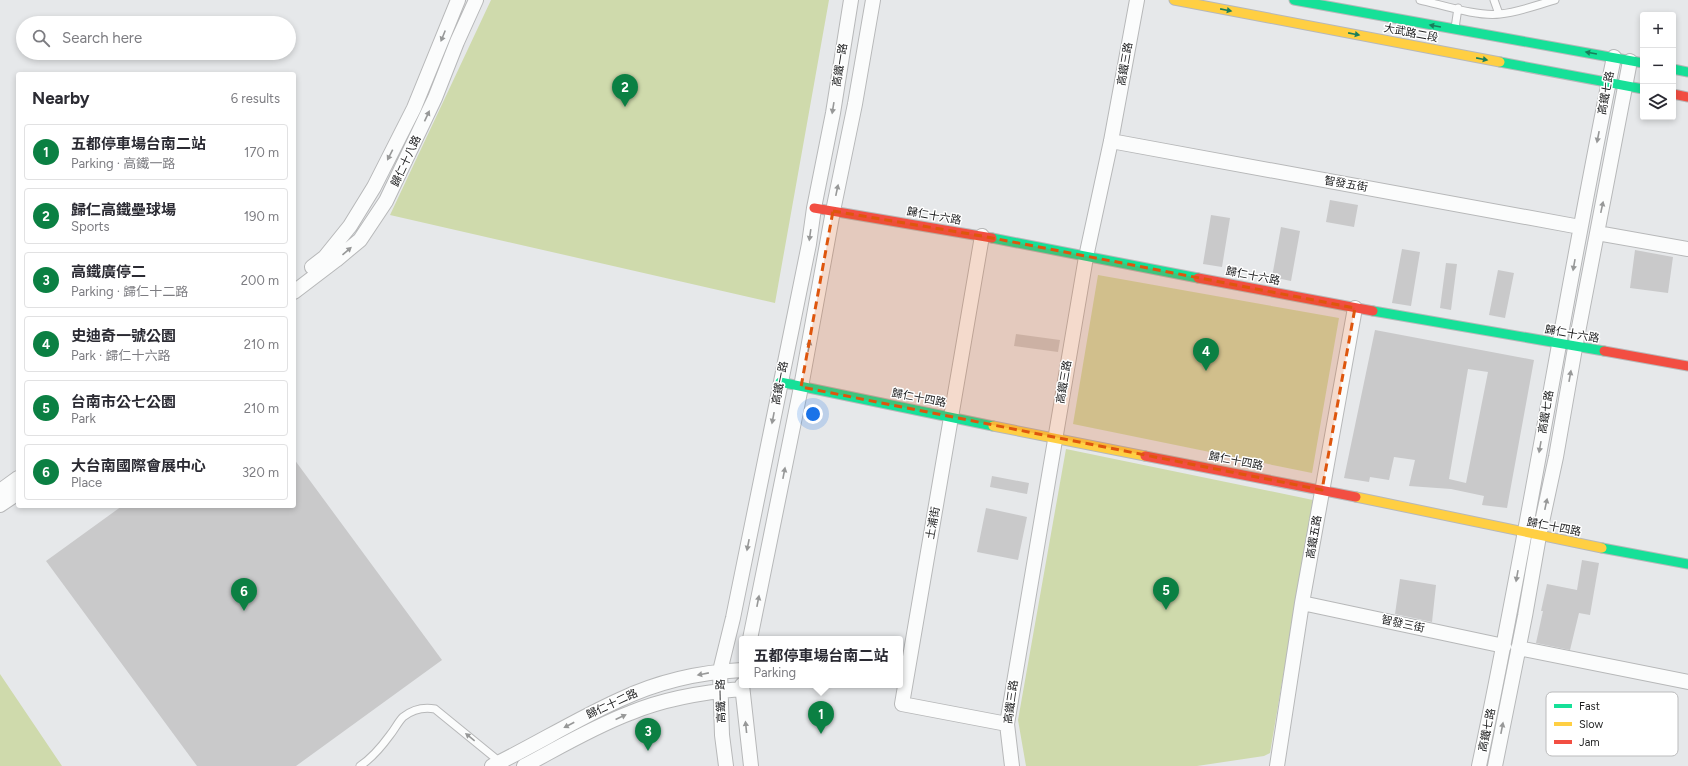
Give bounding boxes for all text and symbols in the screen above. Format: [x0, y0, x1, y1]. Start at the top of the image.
one-way arrow [1220, 7, 1233, 13]
map controls [1640, 12, 1676, 120]
button: + [1640, 12, 1676, 48]
search box [16, 16, 296, 60]
street label: 大武路二段 [1383, 21, 1439, 45]
one-way arrow [1429, 22, 1441, 28]
icon: search [30, 27, 52, 49]
text: Search here [62, 29, 142, 47]
one-way arrow [440, 31, 446, 43]
one-way arrow [1348, 32, 1360, 38]
street label: 高鐵三路 [1115, 41, 1135, 87]
street label: 高鐵一路 [830, 42, 850, 88]
button: − [1640, 48, 1676, 84]
one-way arrow [1585, 50, 1597, 56]
one-way arrow [1476, 56, 1488, 62]
street label: 高鐵七路 [1595, 70, 1617, 116]
pin: 2 [612, 74, 638, 107]
button: layers [1640, 84, 1676, 120]
text: Nearby [32, 88, 90, 108]
text: 6 results [231, 91, 280, 106]
one-way arrow [830, 102, 836, 114]
one-way arrow [424, 110, 430, 122]
one-way arrow [1595, 131, 1601, 143]
street label: 歸仁十八路 [388, 133, 424, 189]
text: 五都停車場台南二站 [71, 135, 206, 153]
text: 1 [43, 145, 49, 160]
text: 170 m [244, 145, 279, 160]
one-way arrow [387, 149, 394, 161]
text: Parking · 高鐵一路 [71, 156, 175, 171]
street label: 智發五街 [1323, 174, 1369, 194]
one-way arrow [835, 184, 841, 197]
text: 歸仁高鐵壘球場 [71, 201, 176, 219]
one-way arrow [1599, 201, 1605, 213]
street label: 歸仁十六路 [906, 205, 962, 227]
text: 2 [42, 209, 50, 224]
text: 190 m [244, 209, 279, 224]
text: Sports [71, 219, 110, 234]
one-way arrow [807, 229, 813, 241]
one-way arrow [342, 246, 352, 255]
one-way arrow [1571, 259, 1577, 271]
text: 高鐵廣停二 [71, 263, 146, 281]
street label: 歸仁十六路 [1225, 264, 1281, 288]
text: 3 [42, 273, 50, 288]
text: 200 m [241, 273, 279, 288]
text: Parking · 歸仁十二路 [71, 284, 188, 299]
street label: 歸仁十六路 [1544, 323, 1600, 345]
text: 史迪奇一號公園 [71, 327, 176, 345]
text: 4 [42, 337, 50, 352]
text: 210 m [244, 337, 279, 352]
pin: 4 [1193, 338, 1219, 371]
one-way arrow [806, 340, 812, 352]
text: Park · 歸仁十六路 [71, 348, 170, 363]
street label: 高鐵三路 [1054, 359, 1074, 405]
street label: 高鐵一路 [769, 360, 791, 406]
one-way arrow [1567, 370, 1573, 382]
street label: 歸仁十四路 [891, 386, 947, 410]
street label: 高鐵七路 [1536, 389, 1556, 435]
text: 台南市公七公園 [71, 393, 176, 411]
text: 5 [42, 401, 50, 416]
text: 210 m [244, 401, 279, 416]
your location [803, 404, 823, 424]
text: Park [71, 411, 96, 426]
one-way arrow [770, 412, 776, 424]
one-way arrow [1536, 441, 1542, 454]
street label: 歸仁十四路 [1208, 449, 1264, 473]
text: 大台南國際會展中心 [71, 457, 206, 475]
text: 6 [42, 465, 50, 480]
text: 320 m [242, 465, 279, 480]
one-way arrow [781, 467, 787, 480]
text: Place [71, 475, 102, 490]
one-way arrow [1543, 498, 1549, 510]
street label: 土浦街 [924, 506, 942, 540]
street label: 高鐵五路 [1304, 514, 1324, 560]
street label: 歸仁十四路 [1526, 515, 1582, 539]
one-way arrow [744, 539, 750, 551]
one-way arrow [1514, 569, 1520, 582]
pin: 5 [1153, 577, 1179, 610]
pin: 6 [231, 578, 257, 611]
one-way arrow [756, 595, 762, 607]
street label: 智發三街 [1380, 613, 1426, 635]
popup [739, 636, 903, 688]
text: 五都停車場台南二站 [753, 647, 889, 665]
text: Parking [753, 665, 796, 680]
one-way arrow [697, 672, 709, 678]
street label: 高鐵一路 [714, 679, 728, 723]
street label: 高鐵三路 [1002, 679, 1020, 725]
street label: 歸仁十二路 [584, 686, 640, 722]
legend [1546, 692, 1678, 756]
text: Fast [1579, 700, 1600, 713]
pin: 1 [808, 701, 834, 734]
street label: 高鐵七路 [1476, 707, 1498, 753]
one-way arrow [615, 714, 626, 720]
pin: 3 [635, 718, 661, 751]
text: Slow [1579, 718, 1603, 731]
one-way arrow [743, 721, 749, 733]
one-way arrow [564, 722, 575, 728]
one-way arrow [1500, 722, 1506, 734]
one-way arrow [465, 732, 475, 741]
text: Jam [1579, 736, 1600, 749]

